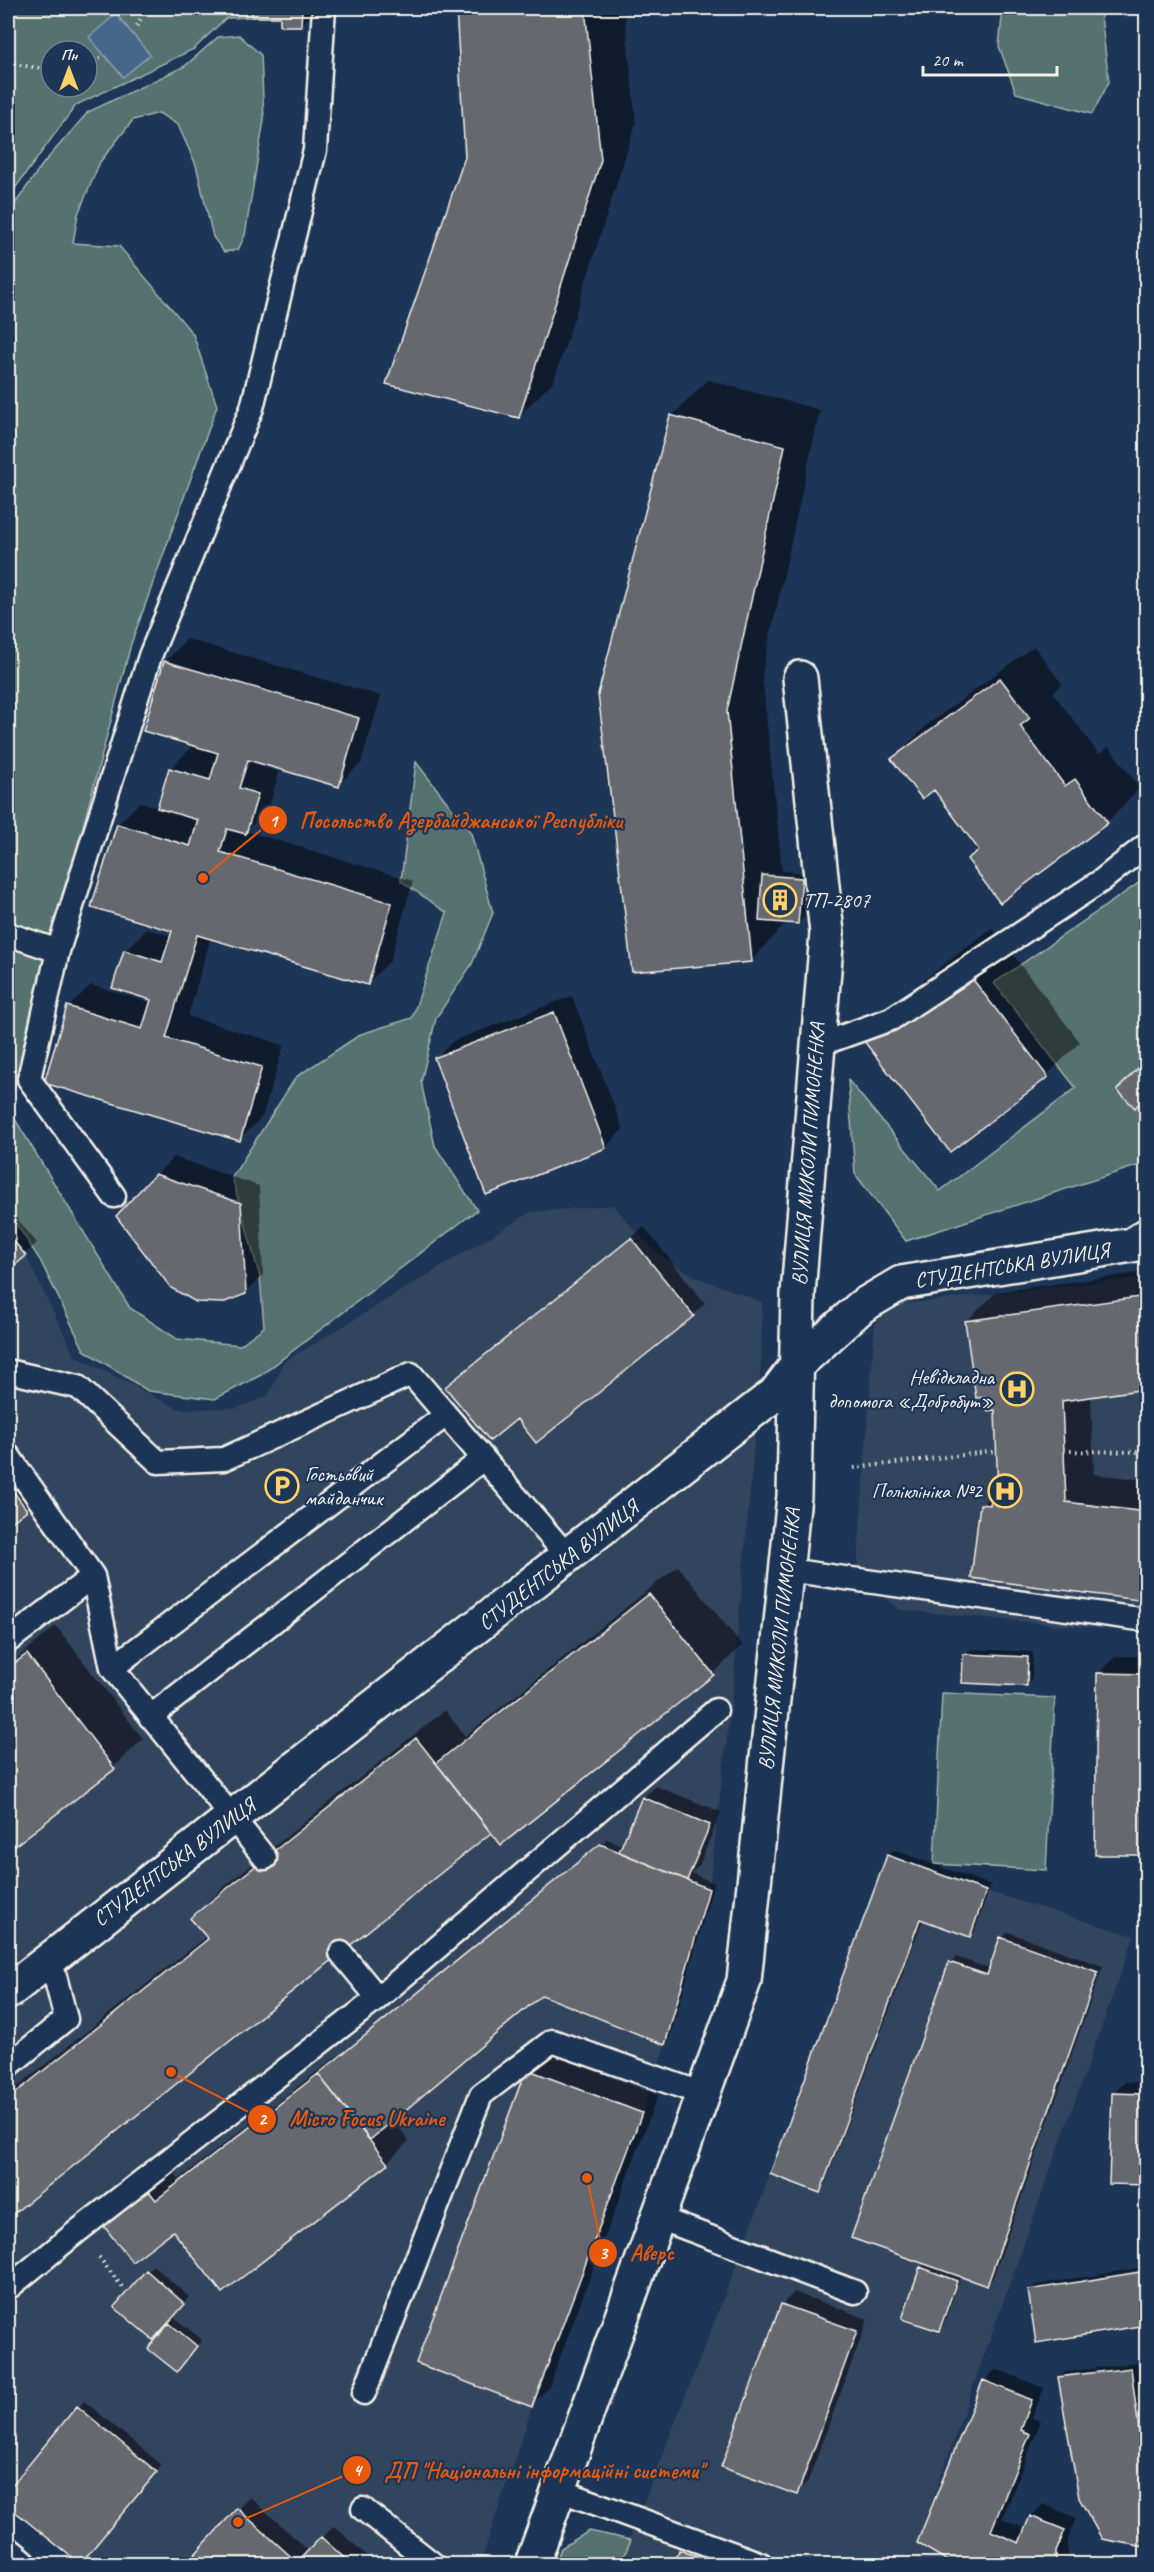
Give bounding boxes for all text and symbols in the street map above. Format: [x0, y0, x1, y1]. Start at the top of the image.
north arrow [39, 39, 99, 99]
scale bar [923, 39, 1056, 77]
text: Пн [61, 45, 78, 65]
text: 20 m [932, 49, 965, 71]
callout: Посольство Азербайджанської Республіки [258, 800, 634, 840]
text: Посольство Азербайджанської Республіки [300, 807, 624, 836]
text: 1 [269, 810, 279, 832]
building icon: ТП-2807 [762, 882, 798, 918]
place label: ТП-2807 [803, 887, 871, 913]
street label: ВУЛИЦЯ МИКОЛИ ПИМОНЕНКА [786, 1020, 830, 1286]
street label: СТУДЕНТСЬКА ВУЛИЦЯ [913, 1236, 1114, 1293]
place label: Невідкладна допомога «Добробут» [828, 1364, 996, 1414]
hospital icon: Невідкладна допомога «Добробут» [999, 1371, 1035, 1407]
place label: Гостьовий майданчик [305, 1461, 385, 1511]
parking icon: Гостьовий майданчик [264, 1468, 300, 1504]
hospital icon: Поліклініка №2 [987, 1473, 1023, 1509]
place label: Поліклініка №2 [872, 1478, 984, 1504]
street label: СТУДЕНТСЬКА ВУЛИЦЯ [473, 1493, 646, 1636]
street label: ВУЛИЦЯ МИКОЛИ ПИМОНЕНКА [752, 1505, 806, 1771]
street label: СТУДЕНТСЬКА ВУЛИЦЯ [88, 1791, 263, 1932]
callout: Micro Focus Ukraine [247, 2099, 457, 2139]
text: Micro Focus Ukraine [290, 2105, 447, 2133]
text: 2 [258, 2108, 268, 2130]
callout: Аверс [588, 2233, 686, 2273]
text: Аверс [630, 2239, 675, 2267]
text: 3 [599, 2242, 609, 2264]
callout: ДП "Національні інформаційні системи" [342, 2450, 715, 2490]
text: ДП "Національні інформаційні системи" [385, 2457, 708, 2485]
text: 4 [353, 2459, 363, 2481]

